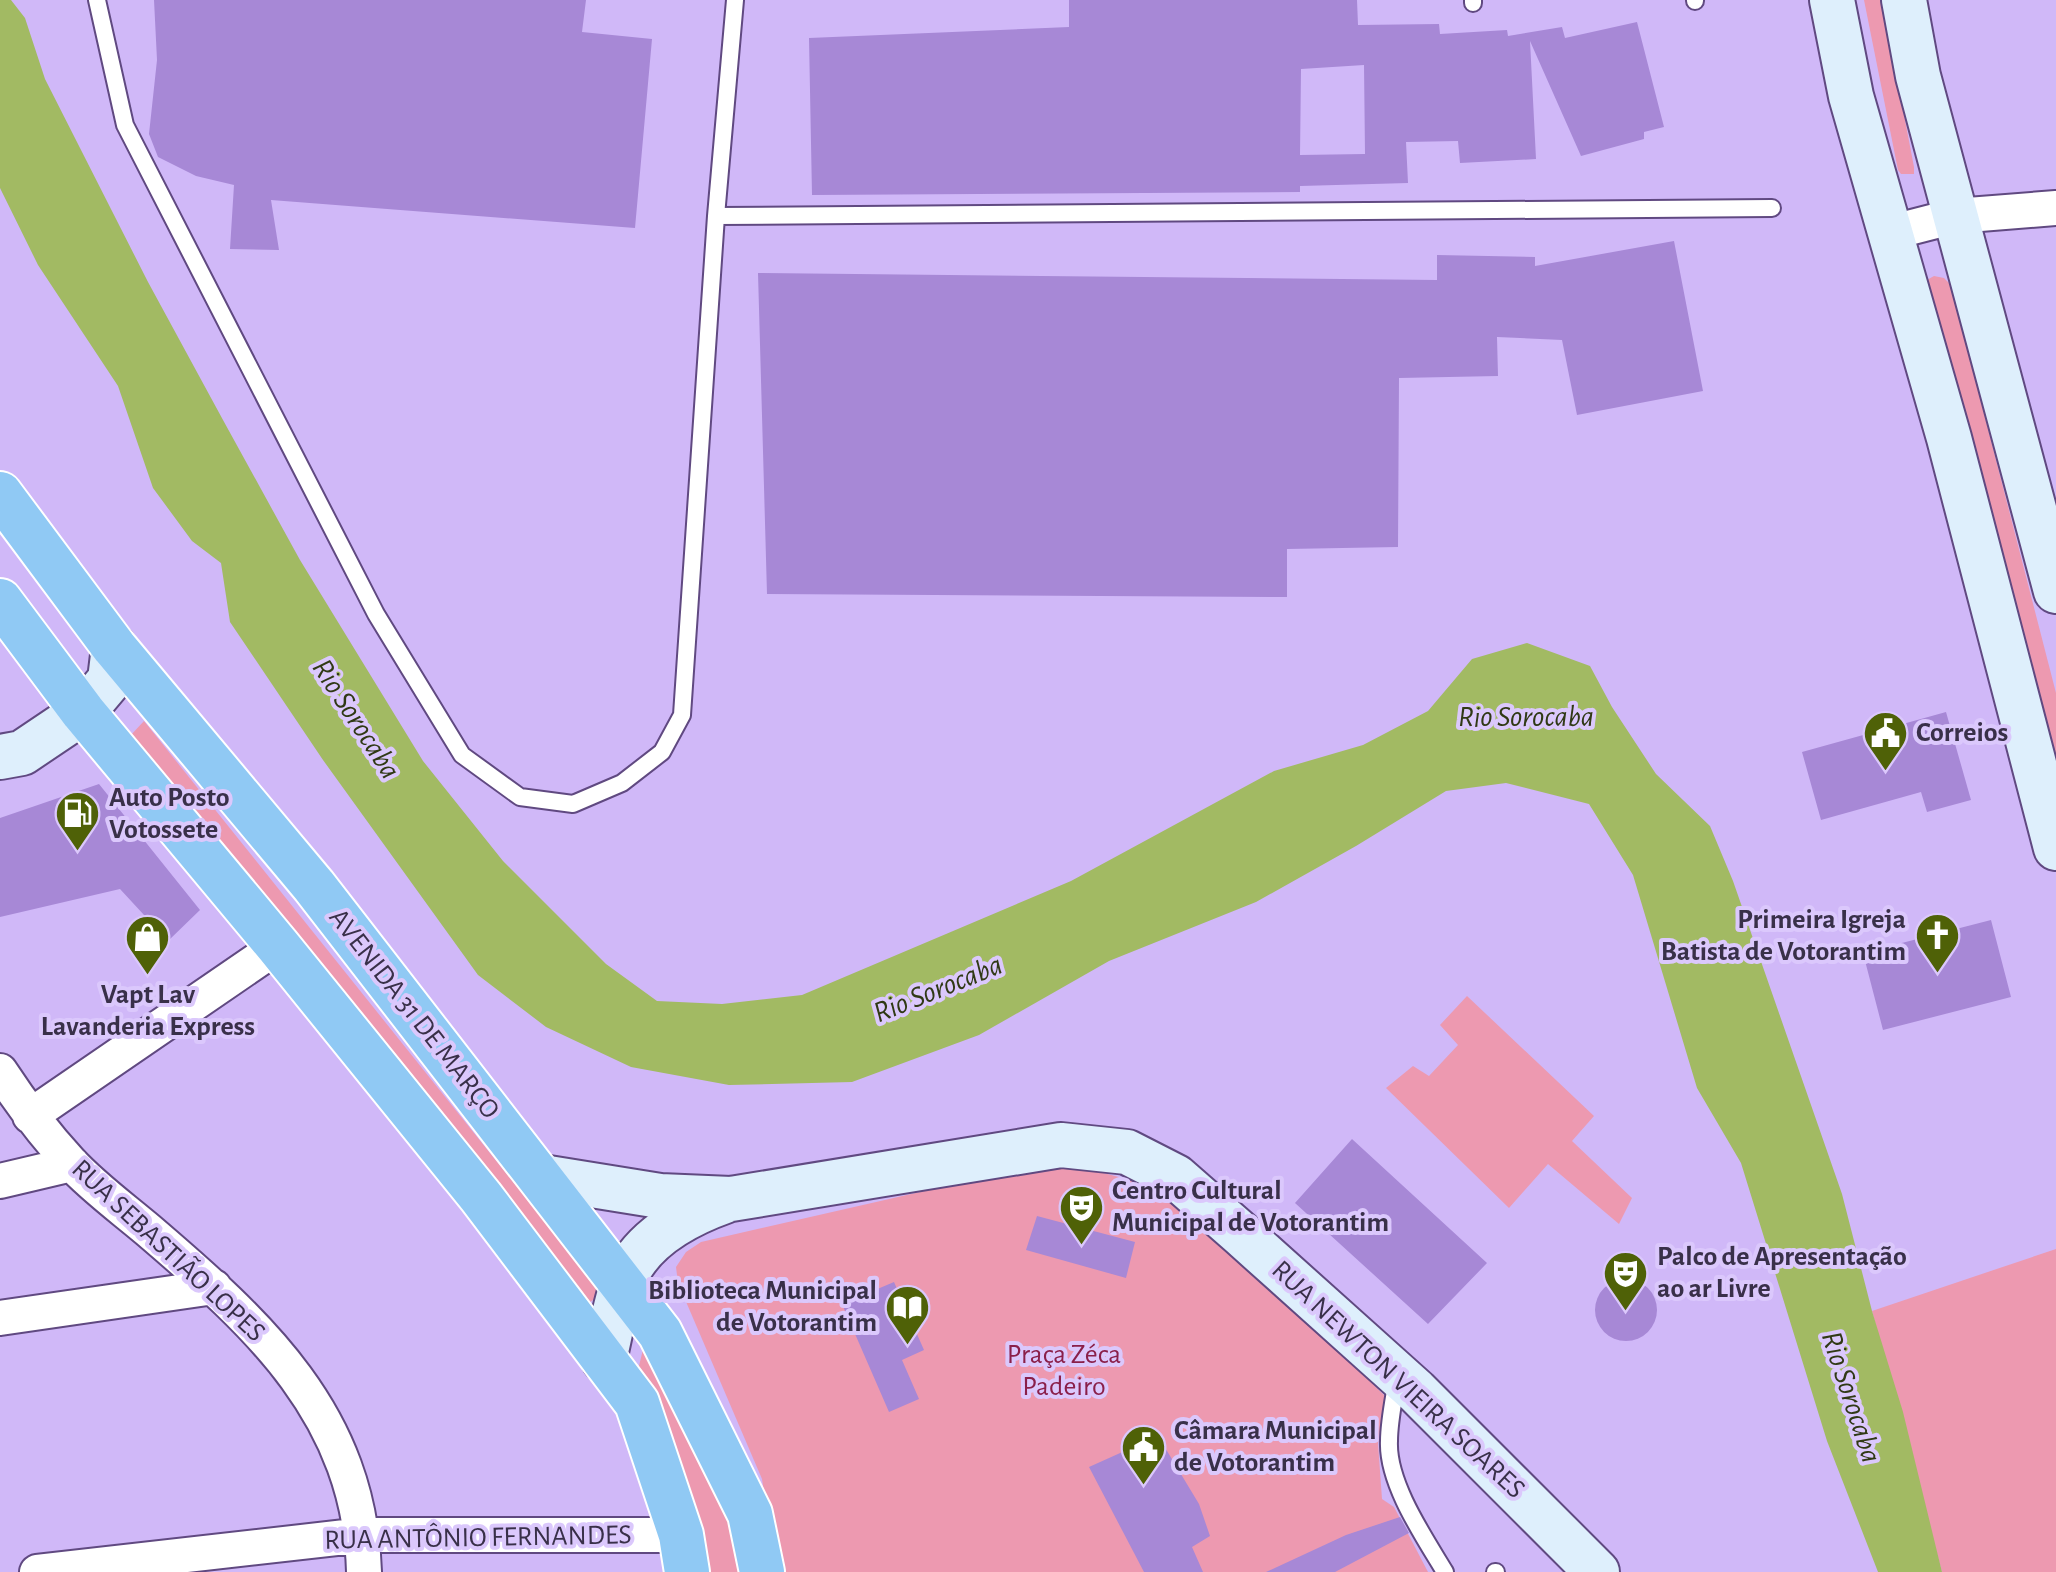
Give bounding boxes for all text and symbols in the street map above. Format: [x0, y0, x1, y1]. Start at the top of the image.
water label: Rio Sorocaba [306, 654, 406, 784]
water label: Rio Sorocaba [1458, 702, 1594, 732]
public building icon: Correios [1861, 709, 1909, 772]
place label: Correios [1916, 719, 2008, 747]
place label: Auto Posto Votossete [109, 784, 230, 844]
fuel station icon: Auto Posto Votossete [54, 790, 102, 853]
street label: AVENIDA 31 DE MARÇO [324, 904, 504, 1124]
place label: Primeira Igreja Batista de Votorantim [1661, 906, 1906, 966]
church icon: Primeira Igreja Batista de Votorantim [1913, 912, 1961, 975]
shop icon: Vapt Lav Lavanderia Express [124, 914, 172, 977]
water label: Rio Sorocaba [869, 950, 1007, 1028]
place label: Vapt Lav Lavanderia Express [41, 981, 255, 1041]
street label: RUA SEBASTIÃO LOPES [66, 1153, 271, 1347]
place label: Centro Cultural Municipal de Votorantim [1112, 1177, 1389, 1237]
theatre icon: Centro Cultural Municipal de Votorantim [1057, 1183, 1105, 1246]
place label: Palco de Apresentação ao ar Livre [1657, 1243, 1907, 1303]
theatre icon: Palco de Apresentação ao ar Livre [1602, 1249, 1650, 1312]
street label: RUA NEWTON VIEIRA SOARES [1266, 1256, 1530, 1504]
place label: Biblioteca Municipal de Votorantim [648, 1277, 877, 1337]
library icon: Biblioteca Municipal de Votorantim [884, 1283, 932, 1346]
water label: Rio Sorocaba [1816, 1328, 1886, 1466]
park label: Praça Zéca Padeiro [1007, 1341, 1121, 1401]
place label: Câmara Municipal de Votorantim [1174, 1417, 1377, 1477]
public building icon: Câmara Municipal de Votorantim [1119, 1423, 1167, 1486]
street label: RUA ANTÔNIO FERNANDES [324, 1519, 632, 1555]

